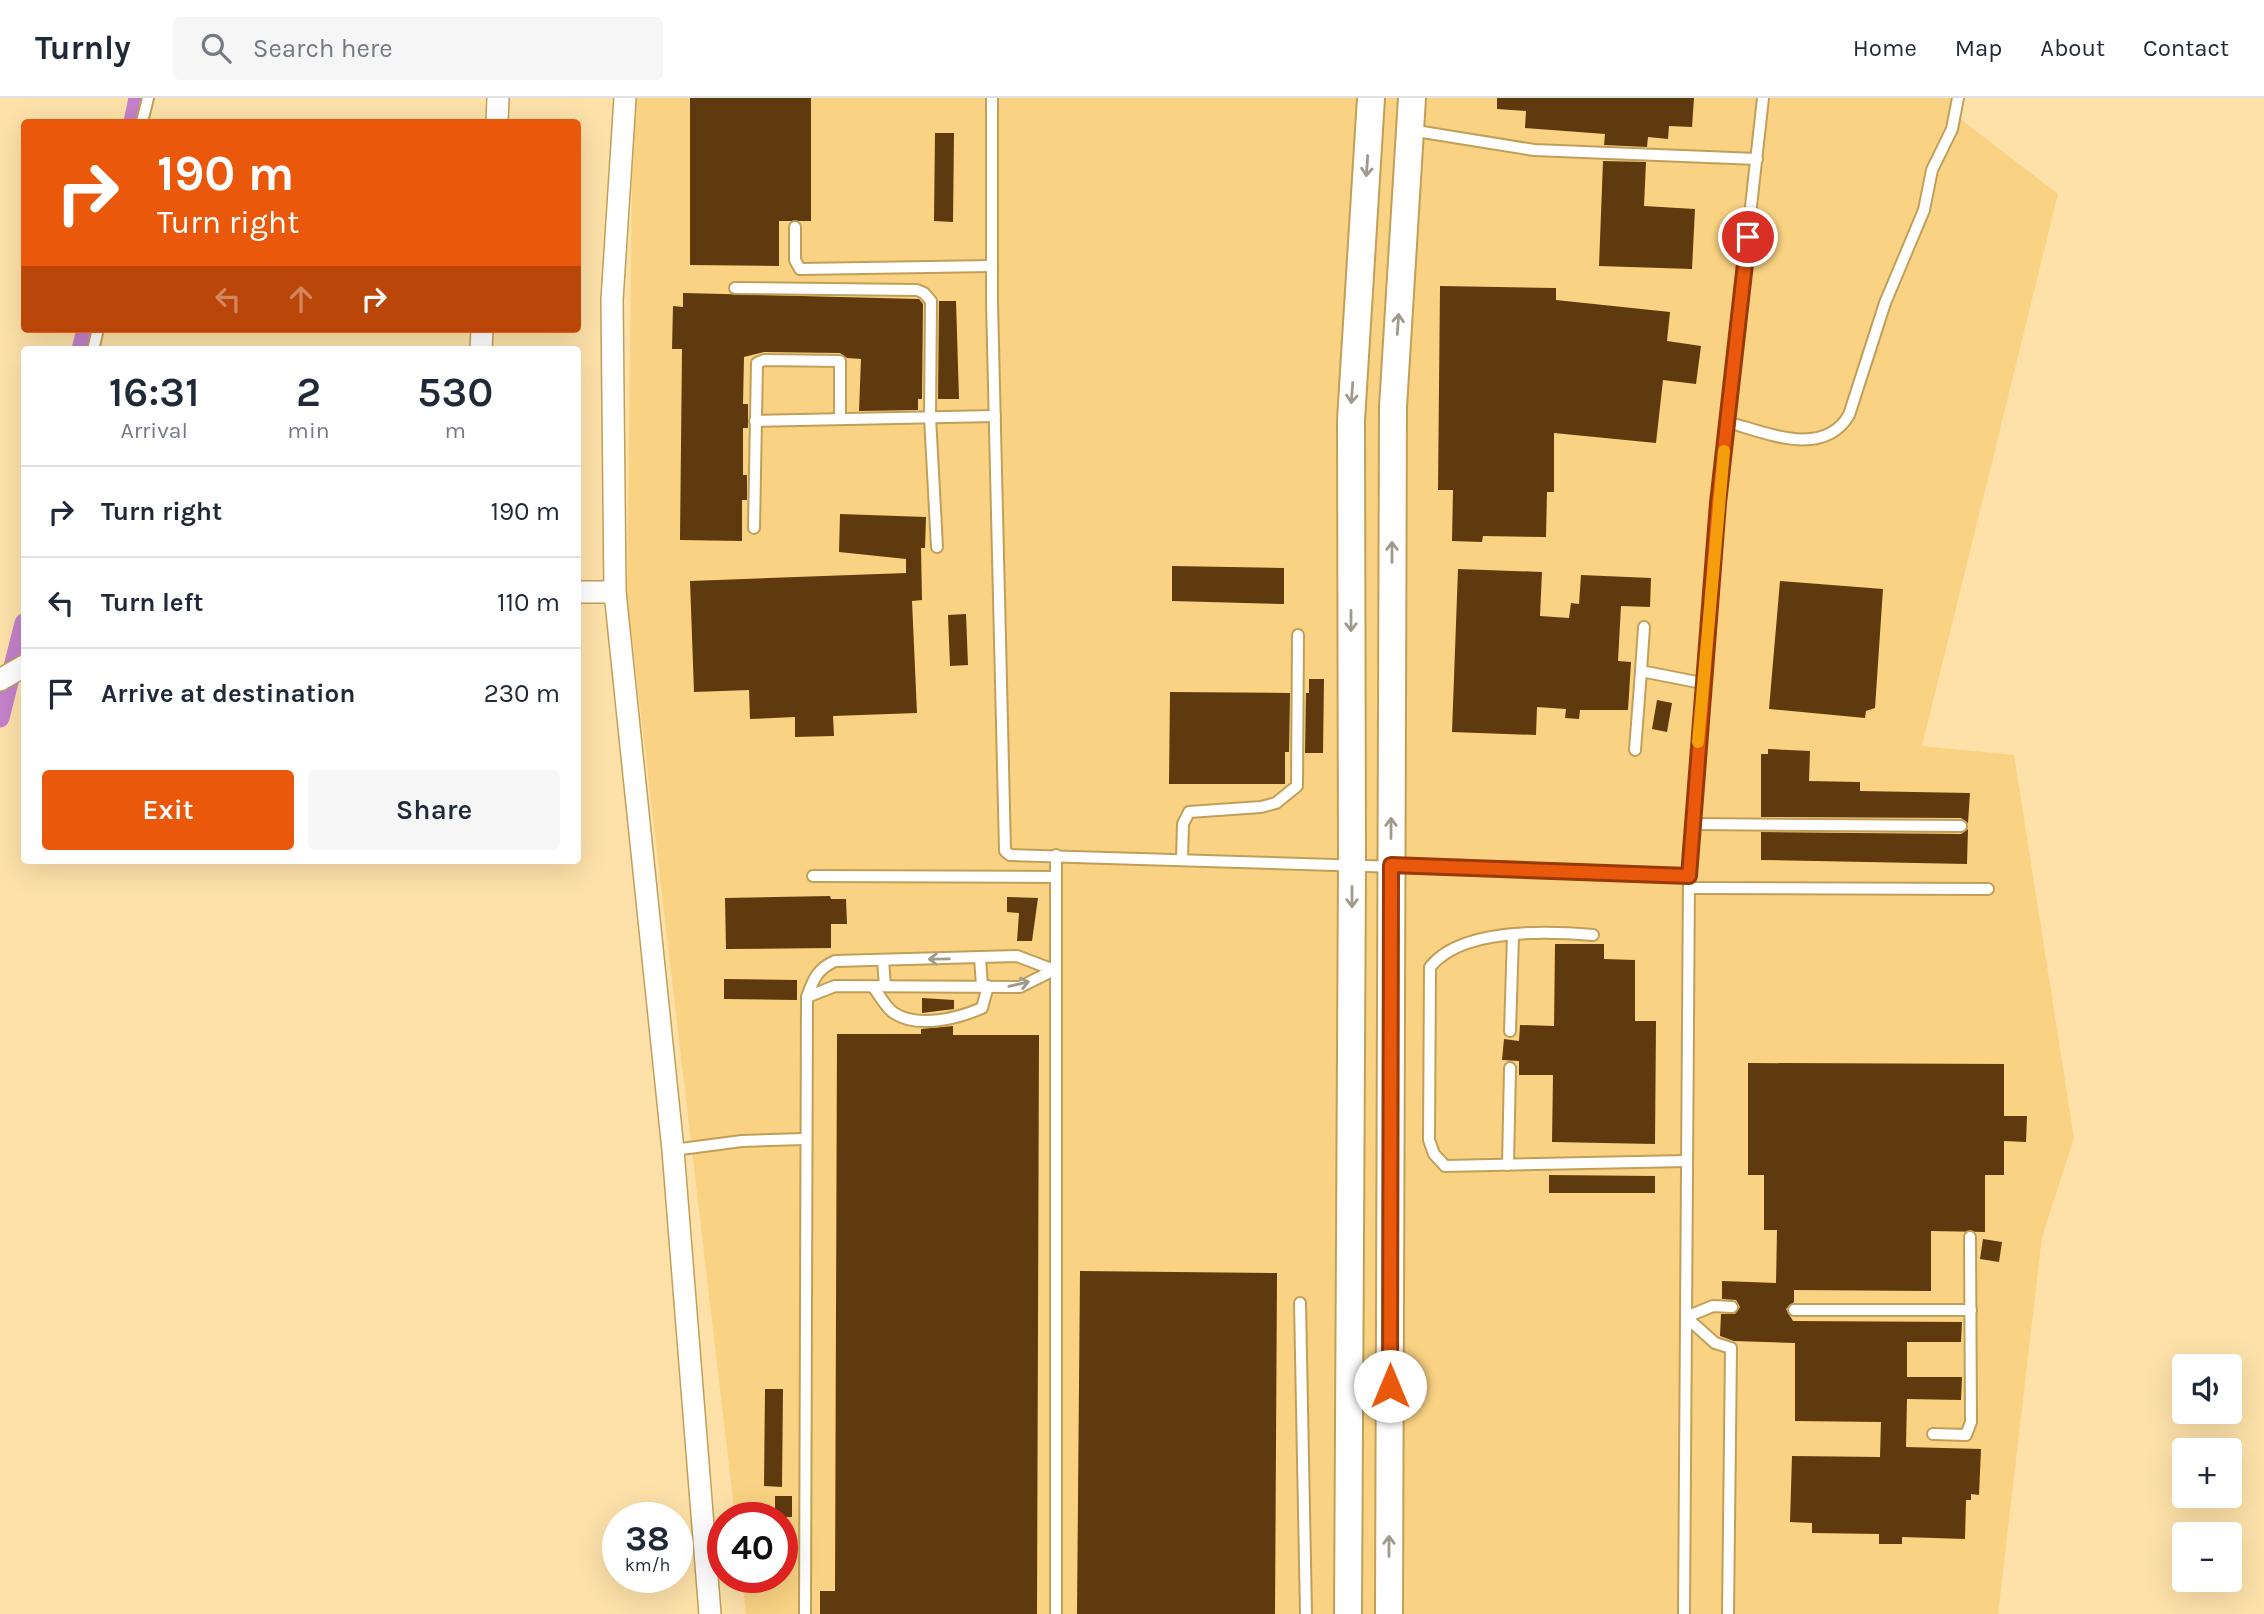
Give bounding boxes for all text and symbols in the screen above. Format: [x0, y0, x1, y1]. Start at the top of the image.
search box [173, 17, 663, 80]
text: Turnly [35, 29, 131, 67]
icon: search [197, 29, 235, 67]
text: Search here [253, 33, 393, 64]
text: Home [1853, 34, 1917, 62]
text: Map [1955, 34, 2002, 62]
text: About [2040, 34, 2105, 62]
text: Contact [2143, 34, 2229, 62]
text: 190 m [157, 145, 294, 202]
icon: right [42, 147, 133, 238]
one-way arrow [1360, 154, 1373, 177]
text: Turn right [157, 204, 299, 241]
pin [1718, 207, 1778, 267]
icon: arrive [1729, 218, 1767, 256]
icon: left [209, 280, 247, 318]
icon: ahead [282, 280, 320, 318]
icon: right [355, 280, 393, 318]
one-way arrow [1391, 313, 1404, 336]
text: 16:31 [109, 367, 200, 417]
text: 2 [296, 367, 321, 417]
text: 530 [417, 367, 493, 417]
one-way arrow [1346, 381, 1359, 404]
text: Arrival [121, 417, 188, 444]
text: min [287, 417, 330, 444]
text: m [445, 417, 466, 444]
icon: right [42, 493, 80, 531]
text: Turn right [101, 496, 222, 527]
text: 190 m [490, 496, 560, 527]
one-way arrow [1385, 541, 1399, 564]
icon: left [42, 584, 80, 622]
text: Turn left [101, 587, 203, 618]
text: 110 m [497, 587, 560, 618]
one-way arrow [1345, 609, 1358, 632]
icon: arrive [42, 675, 80, 713]
text: Arrive at destination [101, 678, 355, 709]
text: 230 m [484, 678, 560, 709]
button: Exit [42, 770, 294, 850]
button: Share [308, 770, 560, 850]
one-way arrow [1384, 817, 1398, 840]
one-way arrow [1345, 885, 1359, 908]
one-way arrow [928, 952, 951, 965]
one-way arrow [1008, 977, 1030, 990]
position arrow [1353, 1349, 1427, 1423]
map controls [2172, 1354, 2242, 1592]
button: sound [2172, 1354, 2242, 1424]
button: + [2172, 1438, 2242, 1508]
speed limit sign: 40 [707, 1502, 798, 1593]
text: 38 [625, 1518, 670, 1559]
button: − [2172, 1522, 2242, 1592]
one-way arrow [1382, 1535, 1396, 1558]
text: km/h [625, 1554, 670, 1576]

